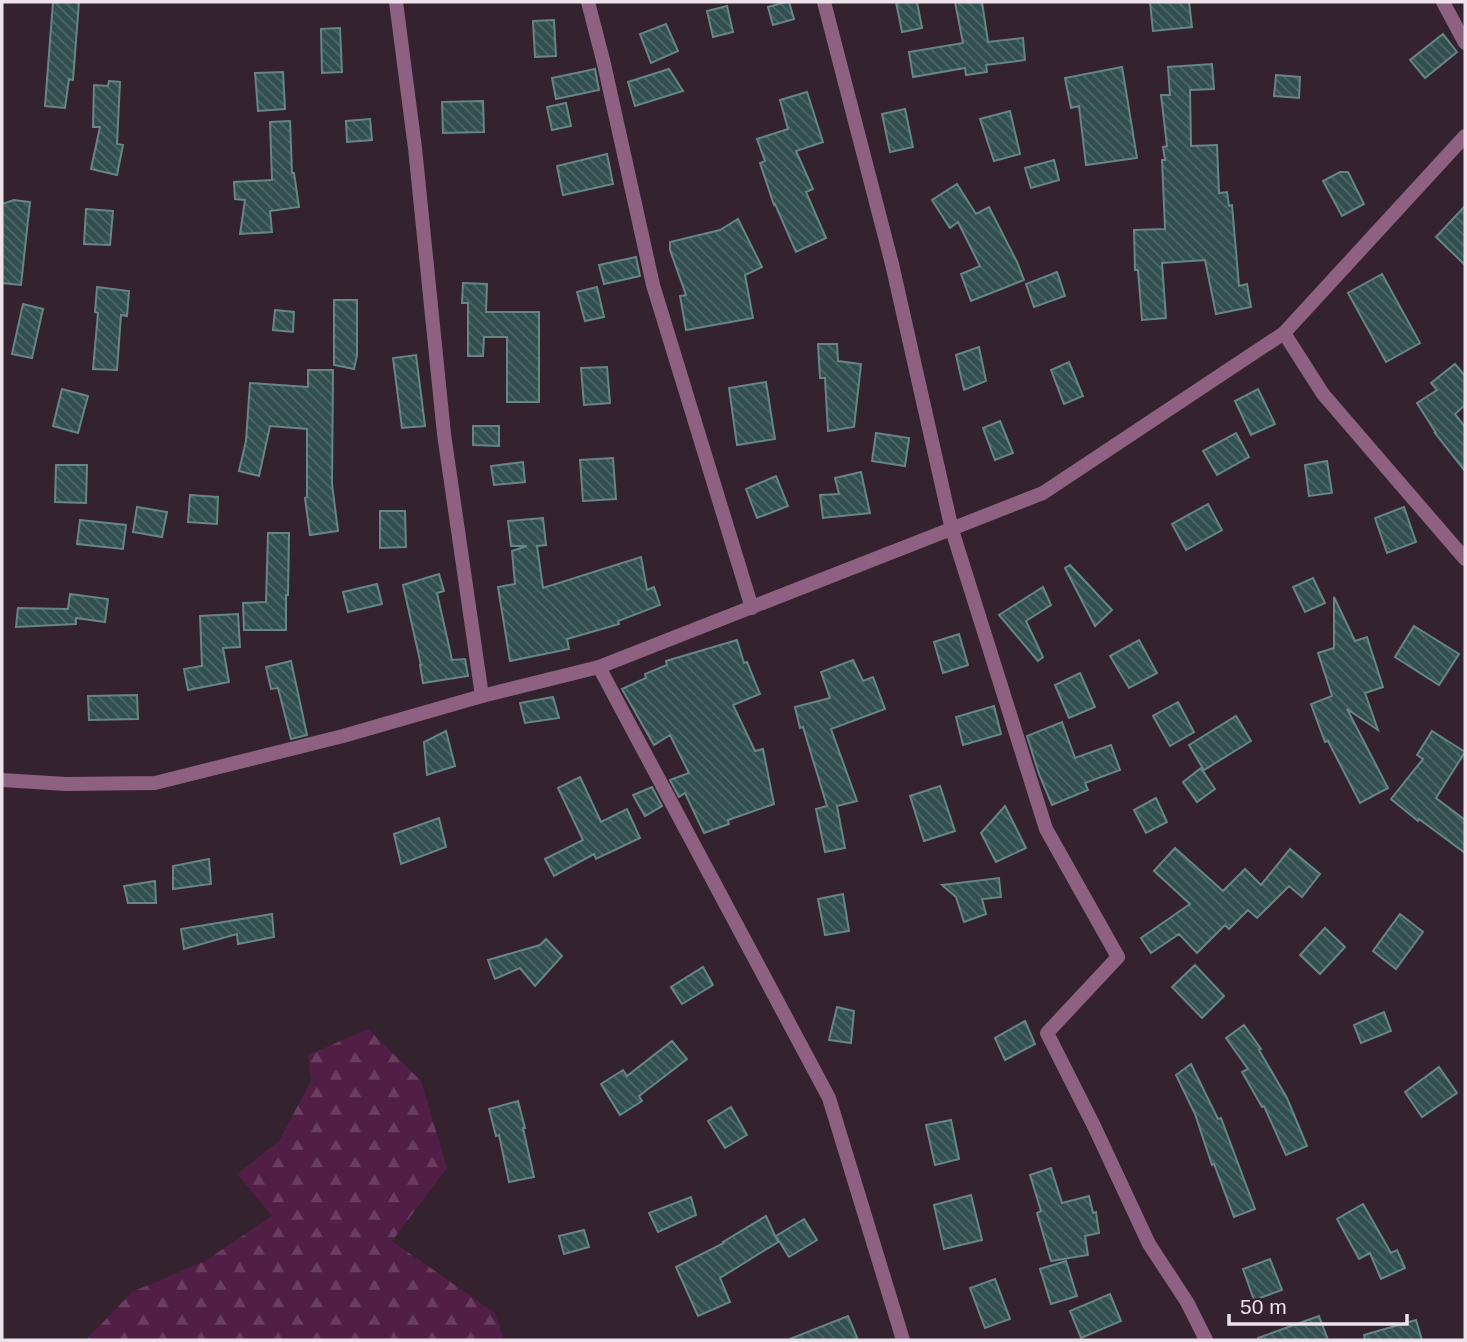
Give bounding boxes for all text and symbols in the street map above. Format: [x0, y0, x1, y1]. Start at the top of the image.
scale bar [1229, 1282, 1408, 1326]
text: 50 m [1240, 1295, 1287, 1318]

